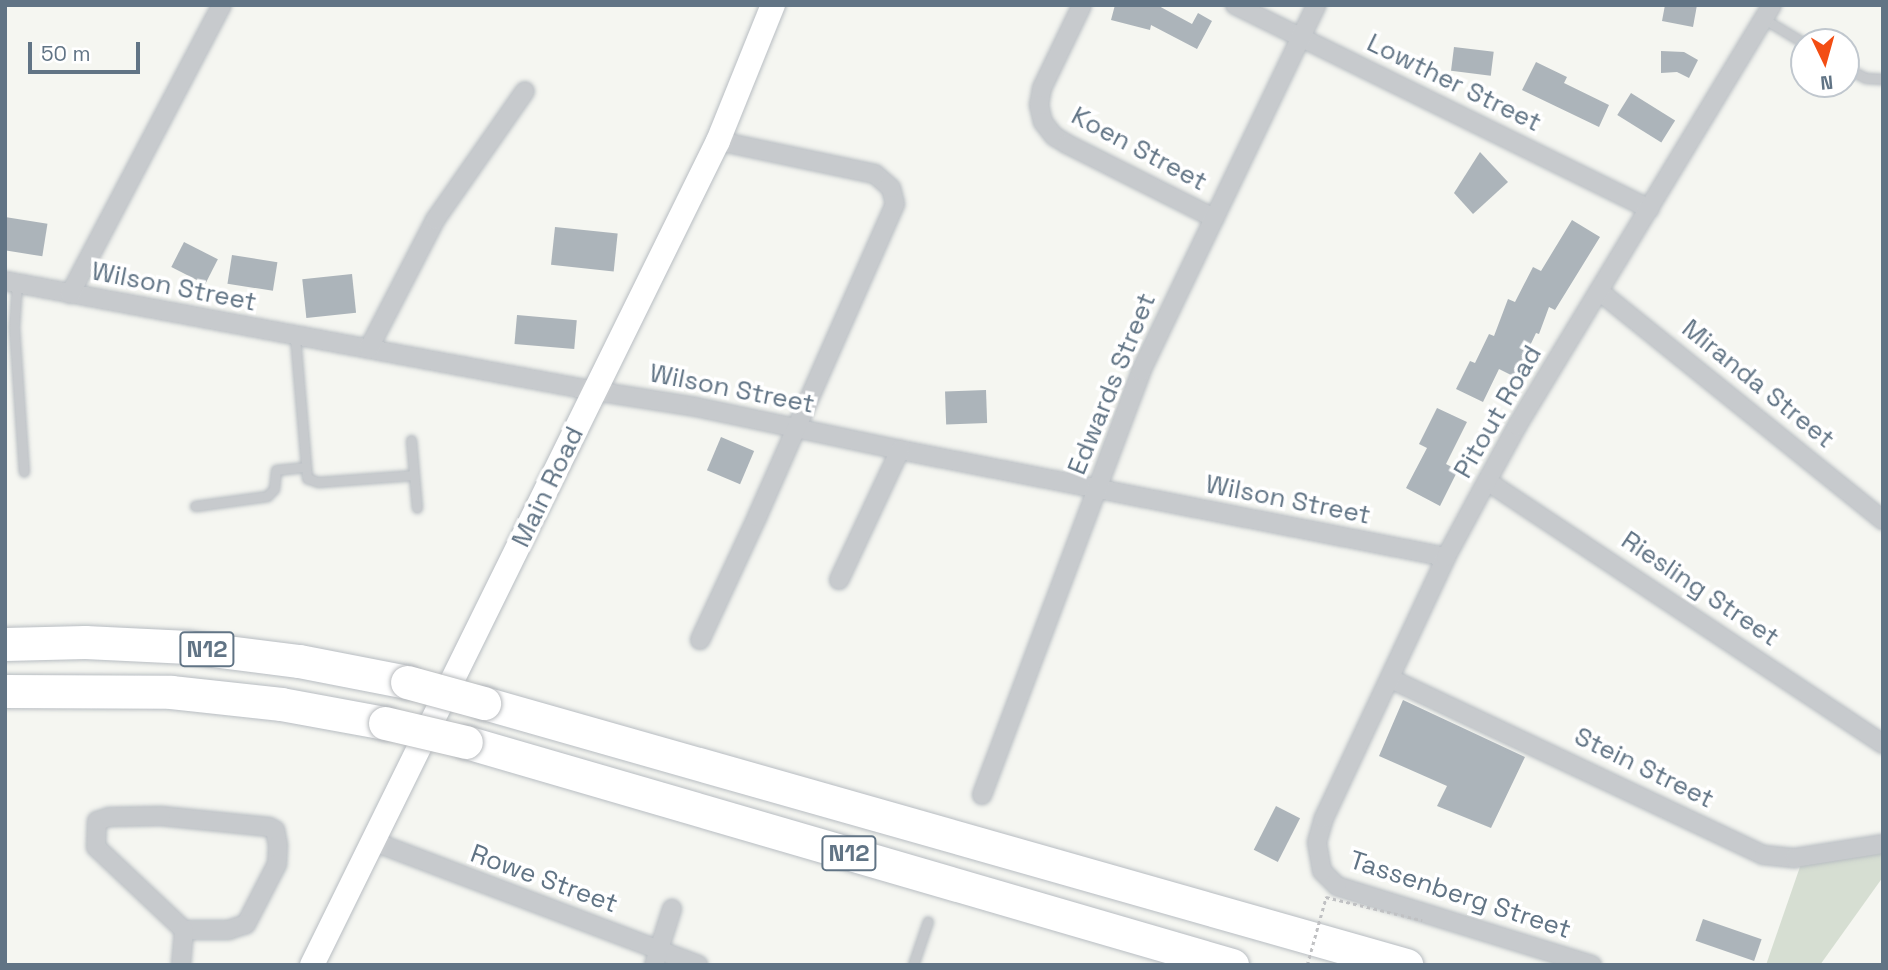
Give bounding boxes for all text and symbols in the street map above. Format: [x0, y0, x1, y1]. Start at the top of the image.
street label: Lowther Street [1362, 27, 1546, 139]
scale bar [32, 28, 144, 72]
north arrow [1790, 28, 1860, 98]
text: 50 m [41, 40, 91, 67]
text: N [1819, 69, 1834, 95]
street label: Koen Street [1066, 100, 1212, 198]
street label: Wilson Street [89, 256, 259, 318]
street label: Edwards Street [1061, 289, 1163, 479]
street label: Miranda Street [1676, 313, 1840, 455]
street label: Pitout Road [1448, 340, 1548, 484]
street label: Wilson Street [647, 358, 817, 420]
street label: Main Road [505, 422, 591, 552]
street label: Wilson Street [1203, 469, 1373, 531]
street label: Riesling Street [1615, 525, 1785, 653]
road number: N12 [179, 628, 235, 670]
street label: Stein Street [1569, 721, 1719, 815]
road number: N12 [821, 832, 877, 874]
street label: Rowe Street [466, 838, 622, 920]
street label: Tassenberg Street [1345, 844, 1575, 946]

